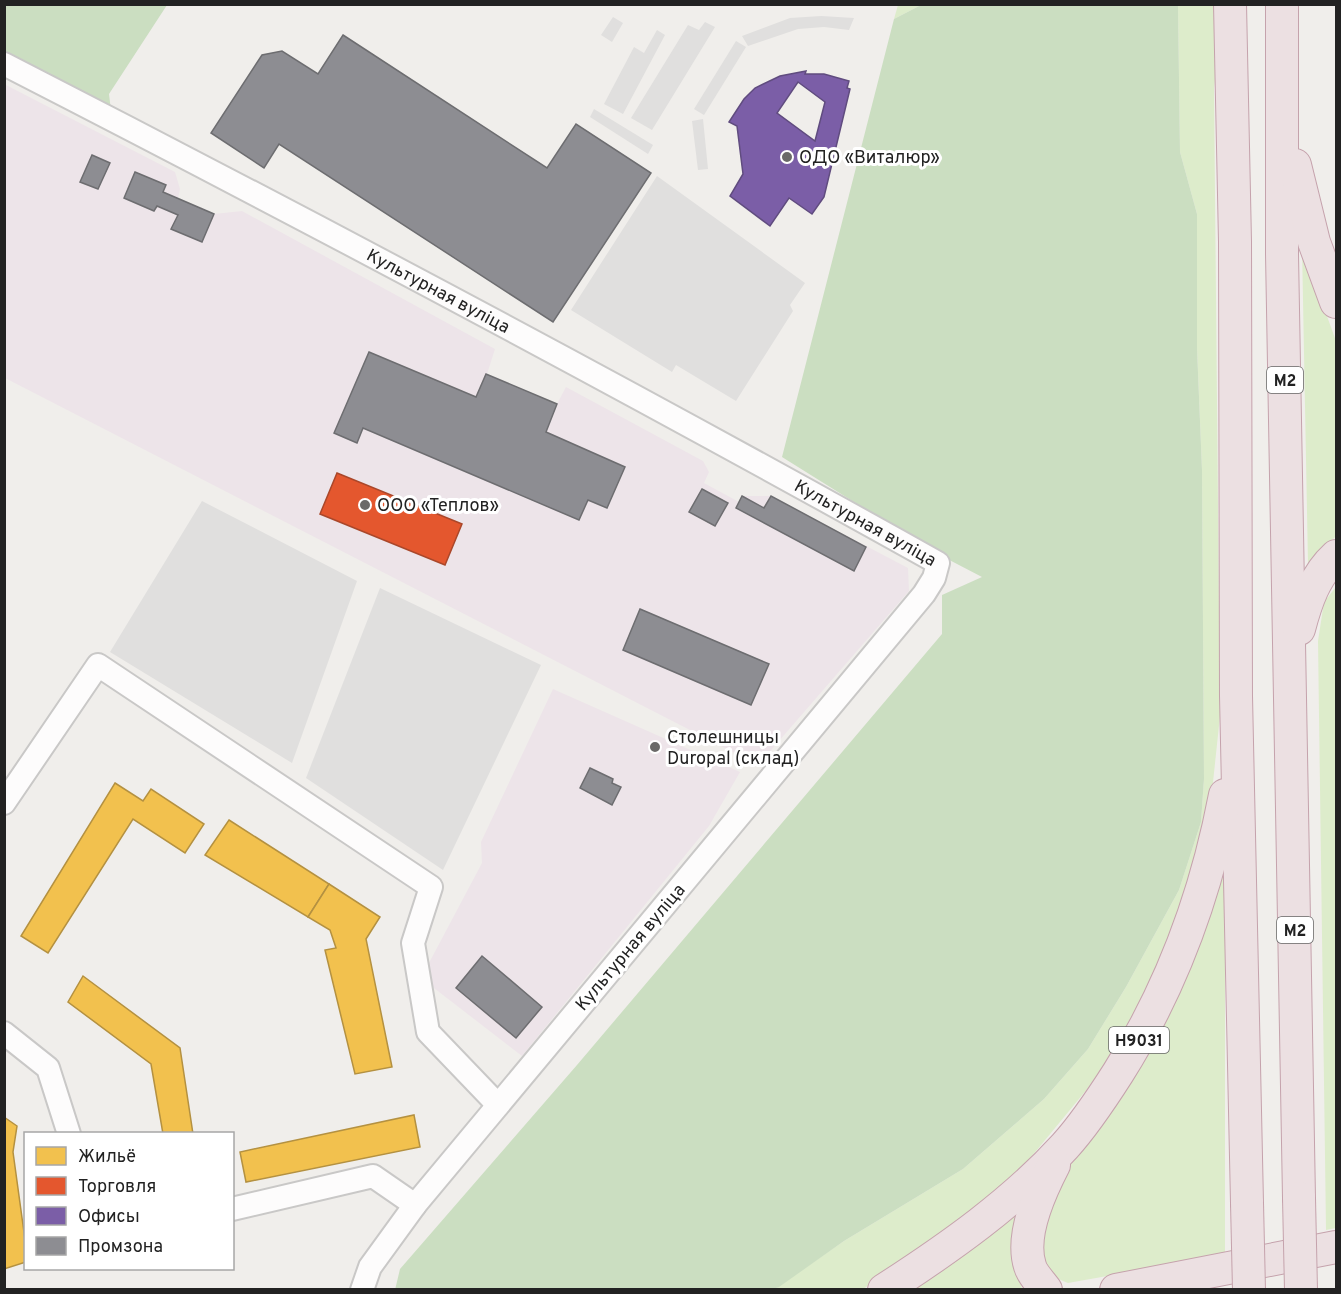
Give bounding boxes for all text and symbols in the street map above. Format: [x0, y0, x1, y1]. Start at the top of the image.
place label: ОДО «Виталюр» [799, 147, 940, 170]
marker: ОДО «Виталюр» [780, 150, 794, 164]
street label: Культурная вуліца [362, 245, 513, 340]
road number: М2 [1267, 367, 1303, 393]
street label: Культурная вуліца [790, 475, 940, 573]
place label: ООО «Теплов» [377, 495, 499, 518]
marker: ООО «Теплов» [358, 498, 372, 512]
place label: Столешницы Duropal (склад) [667, 727, 799, 771]
marker: Столешницы Duropal (склад) [648, 740, 662, 754]
street label: Культурная вуліца [571, 880, 691, 1016]
road number: М2 [1277, 917, 1313, 943]
road number: Н9031 [1109, 1027, 1169, 1053]
legend [24, 1132, 234, 1270]
text: Жильё [78, 1146, 136, 1169]
text: Торговля [78, 1176, 156, 1199]
text: Офисы [78, 1206, 140, 1229]
text: Промзона [78, 1236, 163, 1259]

